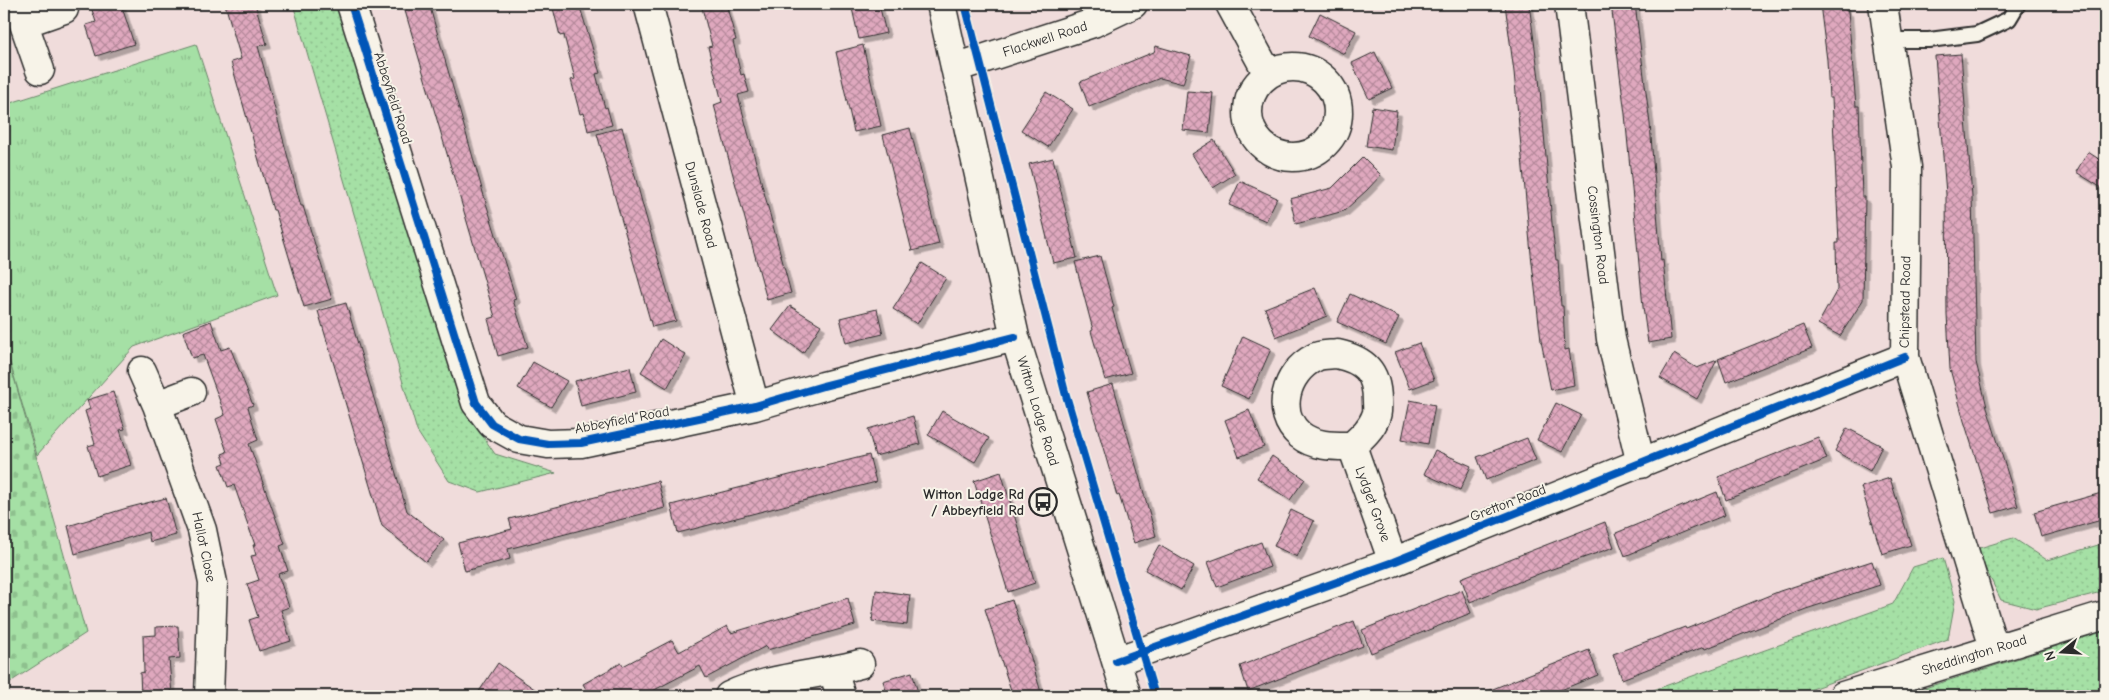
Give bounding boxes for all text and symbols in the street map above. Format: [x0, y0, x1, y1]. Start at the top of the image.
street label: Flackwell Road [1000, 17, 1090, 61]
street label: Abbeyfield Road [370, 50, 416, 146]
street label: Dunslade Road [681, 160, 721, 250]
street label: Cossington Road [1583, 185, 1613, 285]
street label: Chipstead Road [1896, 256, 1914, 348]
street label: Witton Lodge Road [1013, 354, 1063, 468]
street label: Abbeyfield Road [573, 403, 671, 437]
street label: Lydget Grove [1352, 464, 1394, 544]
street label: Gretton Road [1468, 481, 1548, 525]
place label: Witton Lodge Rd / Abbeyfield Rd [923, 486, 1024, 519]
bus stop icon: Witton Lodge Rd / Abbeyfield Rd [1028, 487, 1058, 517]
street label: Hallot Close [188, 510, 220, 584]
north arrow [2036, 628, 2086, 678]
street label: Sheddington Road [1919, 631, 2029, 679]
text: N [2041, 649, 2060, 663]

